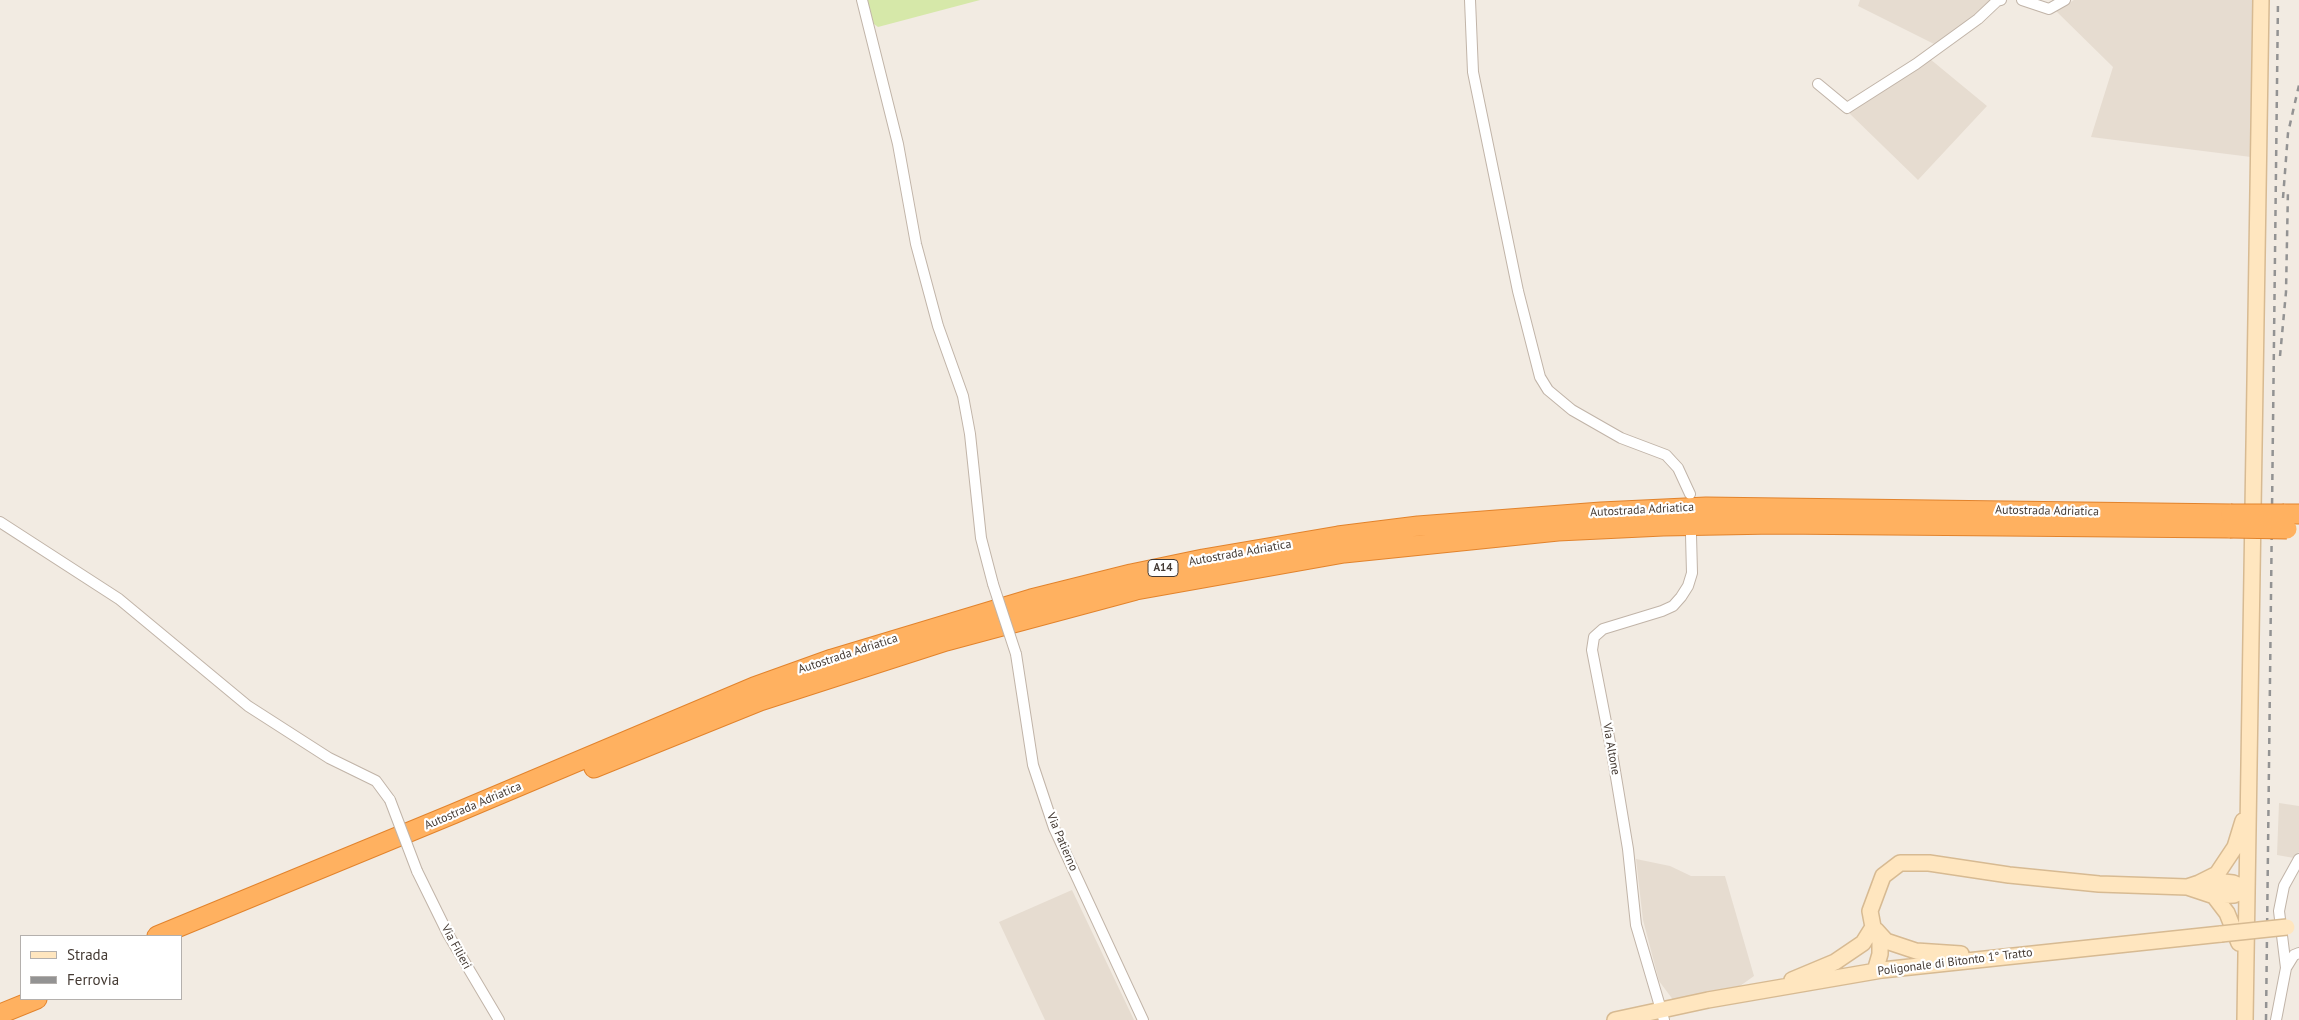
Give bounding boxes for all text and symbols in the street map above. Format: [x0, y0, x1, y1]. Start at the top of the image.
street label: Autostrada Adriatica [1590, 500, 1694, 520]
street label: Autostrada Adriatica [1995, 503, 2099, 519]
street label: Autostrada Adriatica [1188, 537, 1292, 569]
road number: A14 [1148, 560, 1178, 576]
street label: Autostrada Adriatica [796, 631, 900, 677]
street label: Via Altone [1599, 722, 1623, 776]
street label: Autostrada Adriatica [422, 779, 524, 833]
street label: Via Patierno [1043, 811, 1081, 873]
street label: Via Filieri [438, 922, 474, 972]
legend [20, 935, 182, 1000]
text: Strada [67, 945, 108, 964]
street label: Poligonale di Bitonto 1° Tratto [1877, 945, 2033, 979]
text: Ferrovia [67, 970, 119, 989]

